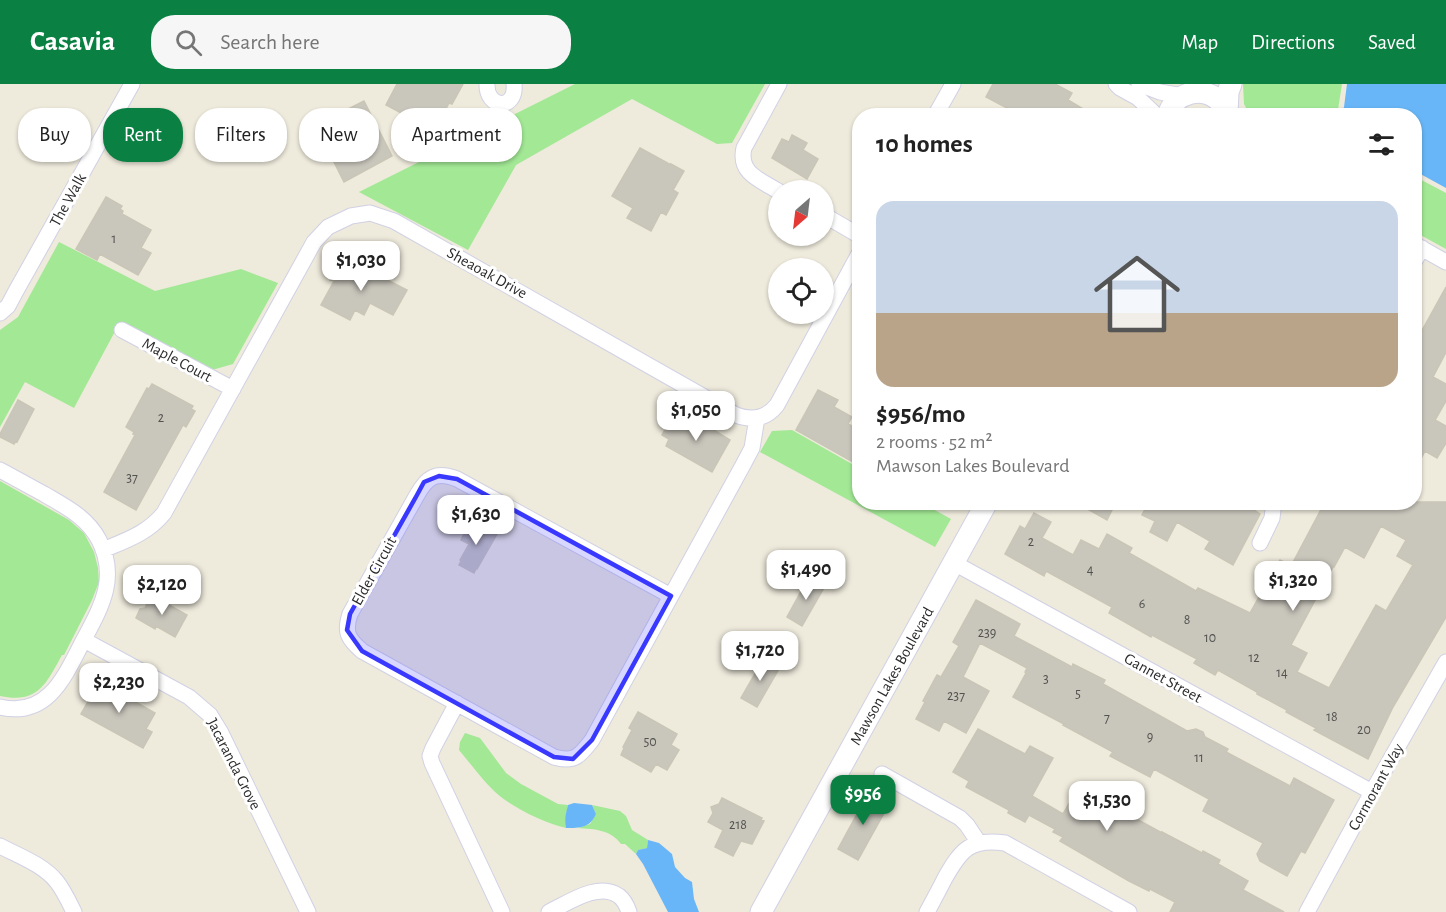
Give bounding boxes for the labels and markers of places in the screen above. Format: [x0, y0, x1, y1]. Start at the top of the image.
pin: $1,030 [312, 241, 410, 292]
pin: $1,050 [647, 391, 745, 442]
pin: $1,630 [427, 495, 525, 546]
pin: $1,490 [757, 550, 855, 601]
pin: $1,320 [1244, 561, 1342, 612]
pin: $2,120 [113, 565, 211, 616]
pin: $1,720 [711, 631, 809, 682]
pin: $2,230 [70, 663, 168, 714]
pin: $956 [827, 775, 899, 826]
pin: $1,530 [1058, 781, 1156, 832]

